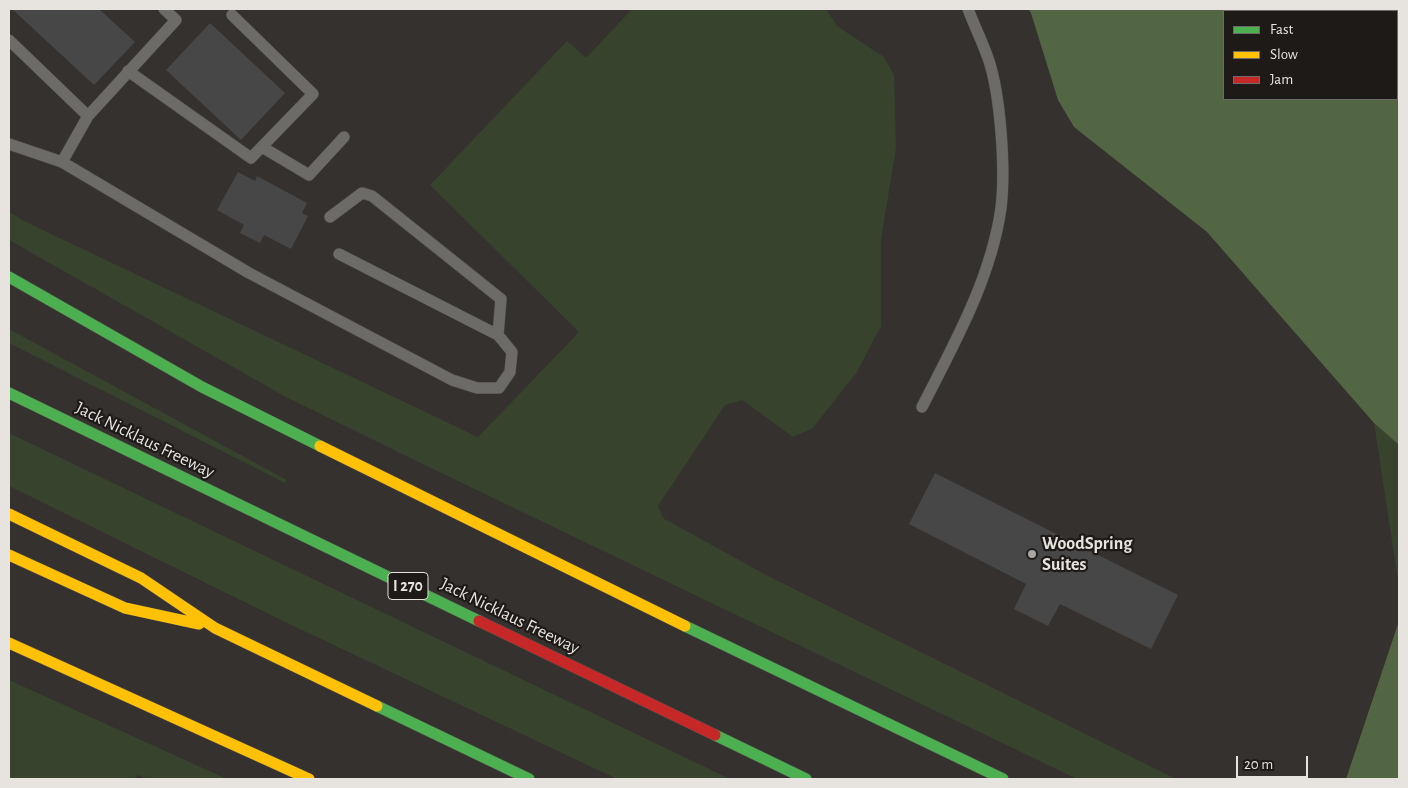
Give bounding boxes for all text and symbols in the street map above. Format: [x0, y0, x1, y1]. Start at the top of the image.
legend [1223, 10, 1398, 100]
text: Fast [1270, 22, 1293, 37]
text: Slow [1270, 47, 1298, 62]
text: Jam [1270, 72, 1293, 87]
street label: Jack Nicklaus Freeway [72, 397, 218, 483]
place label: WoodSpring Suites [1042, 533, 1132, 576]
marker: WoodSpring Suites [1026, 548, 1038, 560]
road number: I 270 [388, 572, 428, 600]
street label: Jack Nicklaus Freeway [437, 573, 583, 659]
scale bar [1238, 746, 1310, 778]
text: 20 m [1244, 757, 1273, 772]

